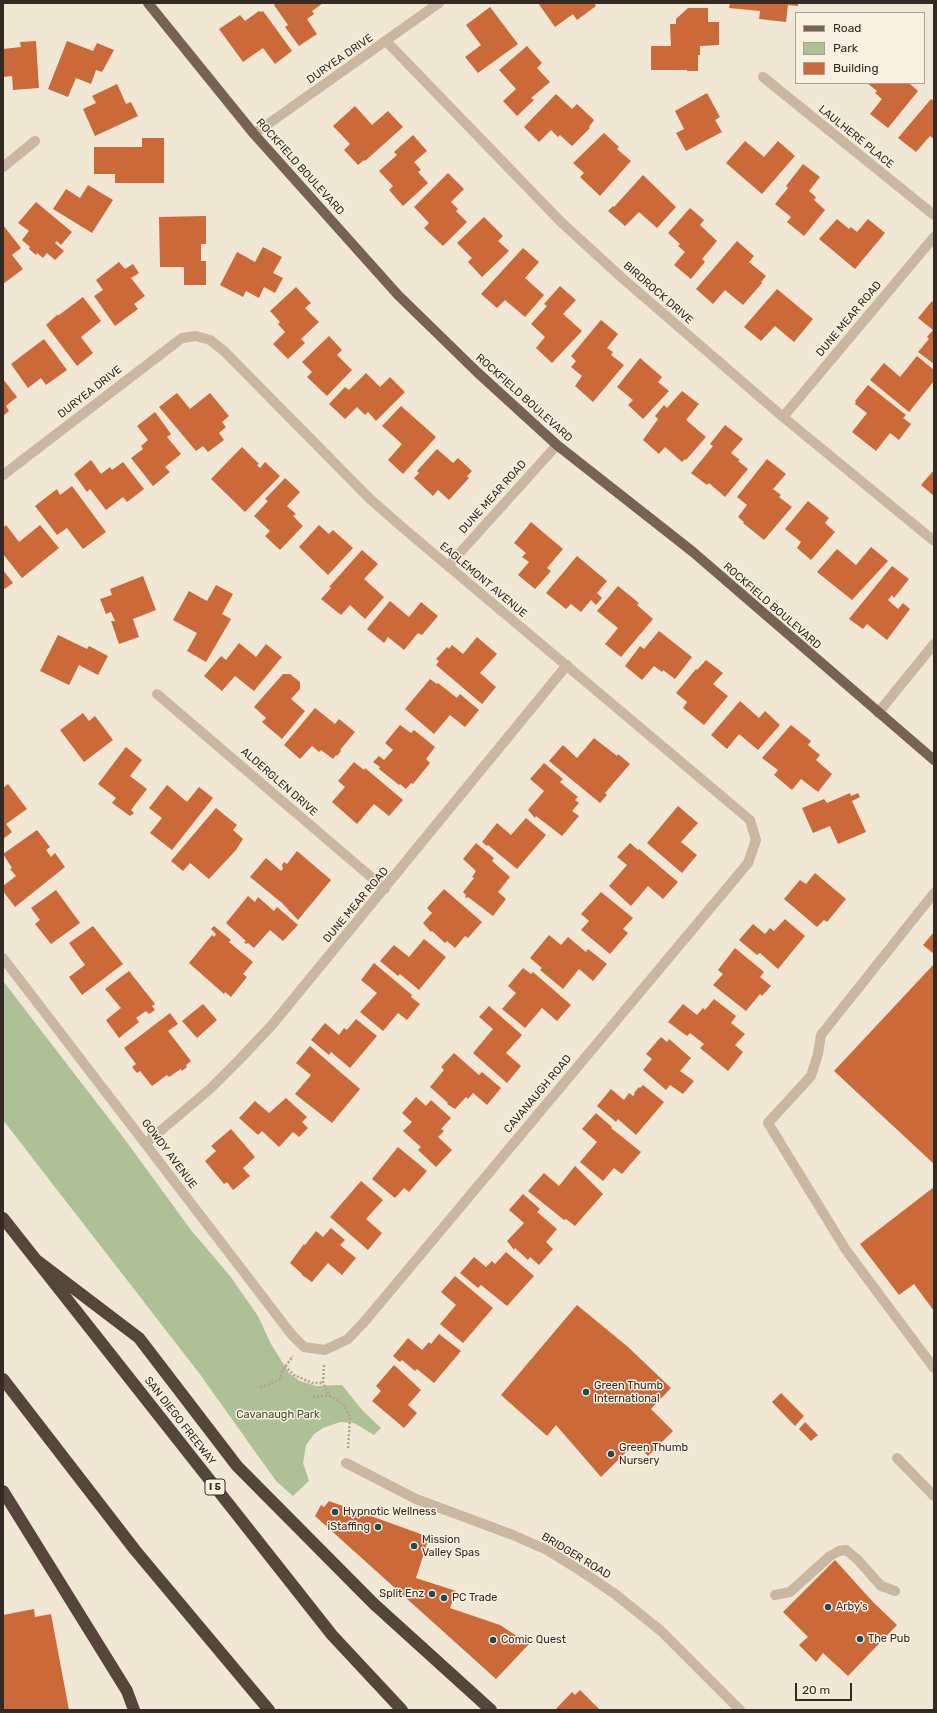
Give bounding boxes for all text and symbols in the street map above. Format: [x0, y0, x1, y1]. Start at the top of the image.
legend [795, 12, 925, 84]
text: Road [833, 21, 861, 35]
street label: DURYEA DRIVE [304, 31, 376, 87]
text: Park [833, 41, 858, 55]
text: Building [833, 61, 879, 75]
street label: LAULHERE PLACE [816, 103, 896, 171]
street label: ROCKFIELD BOULEVARD [253, 116, 347, 218]
street label: BIRDROCK DRIVE [620, 259, 696, 327]
street label: DUNE MEAR ROAD [814, 279, 884, 359]
street label: ROCKFIELD BOULEVARD [473, 351, 575, 445]
street label: DURYEA DRIVE [55, 363, 125, 421]
street label: DUNE MEAR ROAD [457, 458, 529, 536]
street label: EAGLEMONT AVENUE [437, 540, 529, 620]
street label: ROCKFIELD BOULEVARD [720, 560, 824, 652]
street label: ALDERGLEN DRIVE [238, 745, 320, 819]
street label: DUNE MEAR ROAD [321, 865, 391, 945]
street label: CAVANAUGH ROAD [501, 1052, 575, 1136]
street label: GOWDY AVENUE [139, 1117, 199, 1191]
street label: SAN DIEGO FREEWAY [141, 1374, 219, 1468]
place label: Green Thumb International [594, 1379, 663, 1405]
marker: Green Thumb International [581, 1387, 591, 1397]
park label: Cavanaugh Park [236, 1408, 320, 1422]
place label: Green Thumb Nursery [619, 1441, 688, 1467]
marker: Green Thumb Nursery [606, 1449, 616, 1459]
road number: I 5 [205, 1479, 225, 1495]
place label: Hypnotic Wellness [343, 1505, 436, 1519]
marker: Hypnotic Wellness [330, 1507, 340, 1517]
place label: iStaffing [328, 1520, 370, 1534]
marker: iStaffing [373, 1522, 383, 1532]
street label: BRIDGER ROAD [539, 1530, 613, 1582]
place label: Mission Valley Spas [422, 1533, 480, 1559]
marker: Mission Valley Spas [409, 1541, 419, 1551]
place label: Split Enz [379, 1587, 424, 1601]
marker: Split Enz [427, 1589, 437, 1599]
place label: PC Trade [452, 1591, 497, 1605]
marker: PC Trade [439, 1593, 449, 1603]
place label: Arby's [836, 1600, 868, 1614]
marker: Arby's [823, 1602, 833, 1612]
place label: The Pub [868, 1632, 910, 1646]
place label: Comic Quest [501, 1633, 566, 1647]
marker: The Pub [855, 1634, 865, 1644]
marker: Comic Quest [488, 1635, 498, 1645]
scale bar [797, 1675, 854, 1701]
text: 20 m [802, 1683, 830, 1697]

